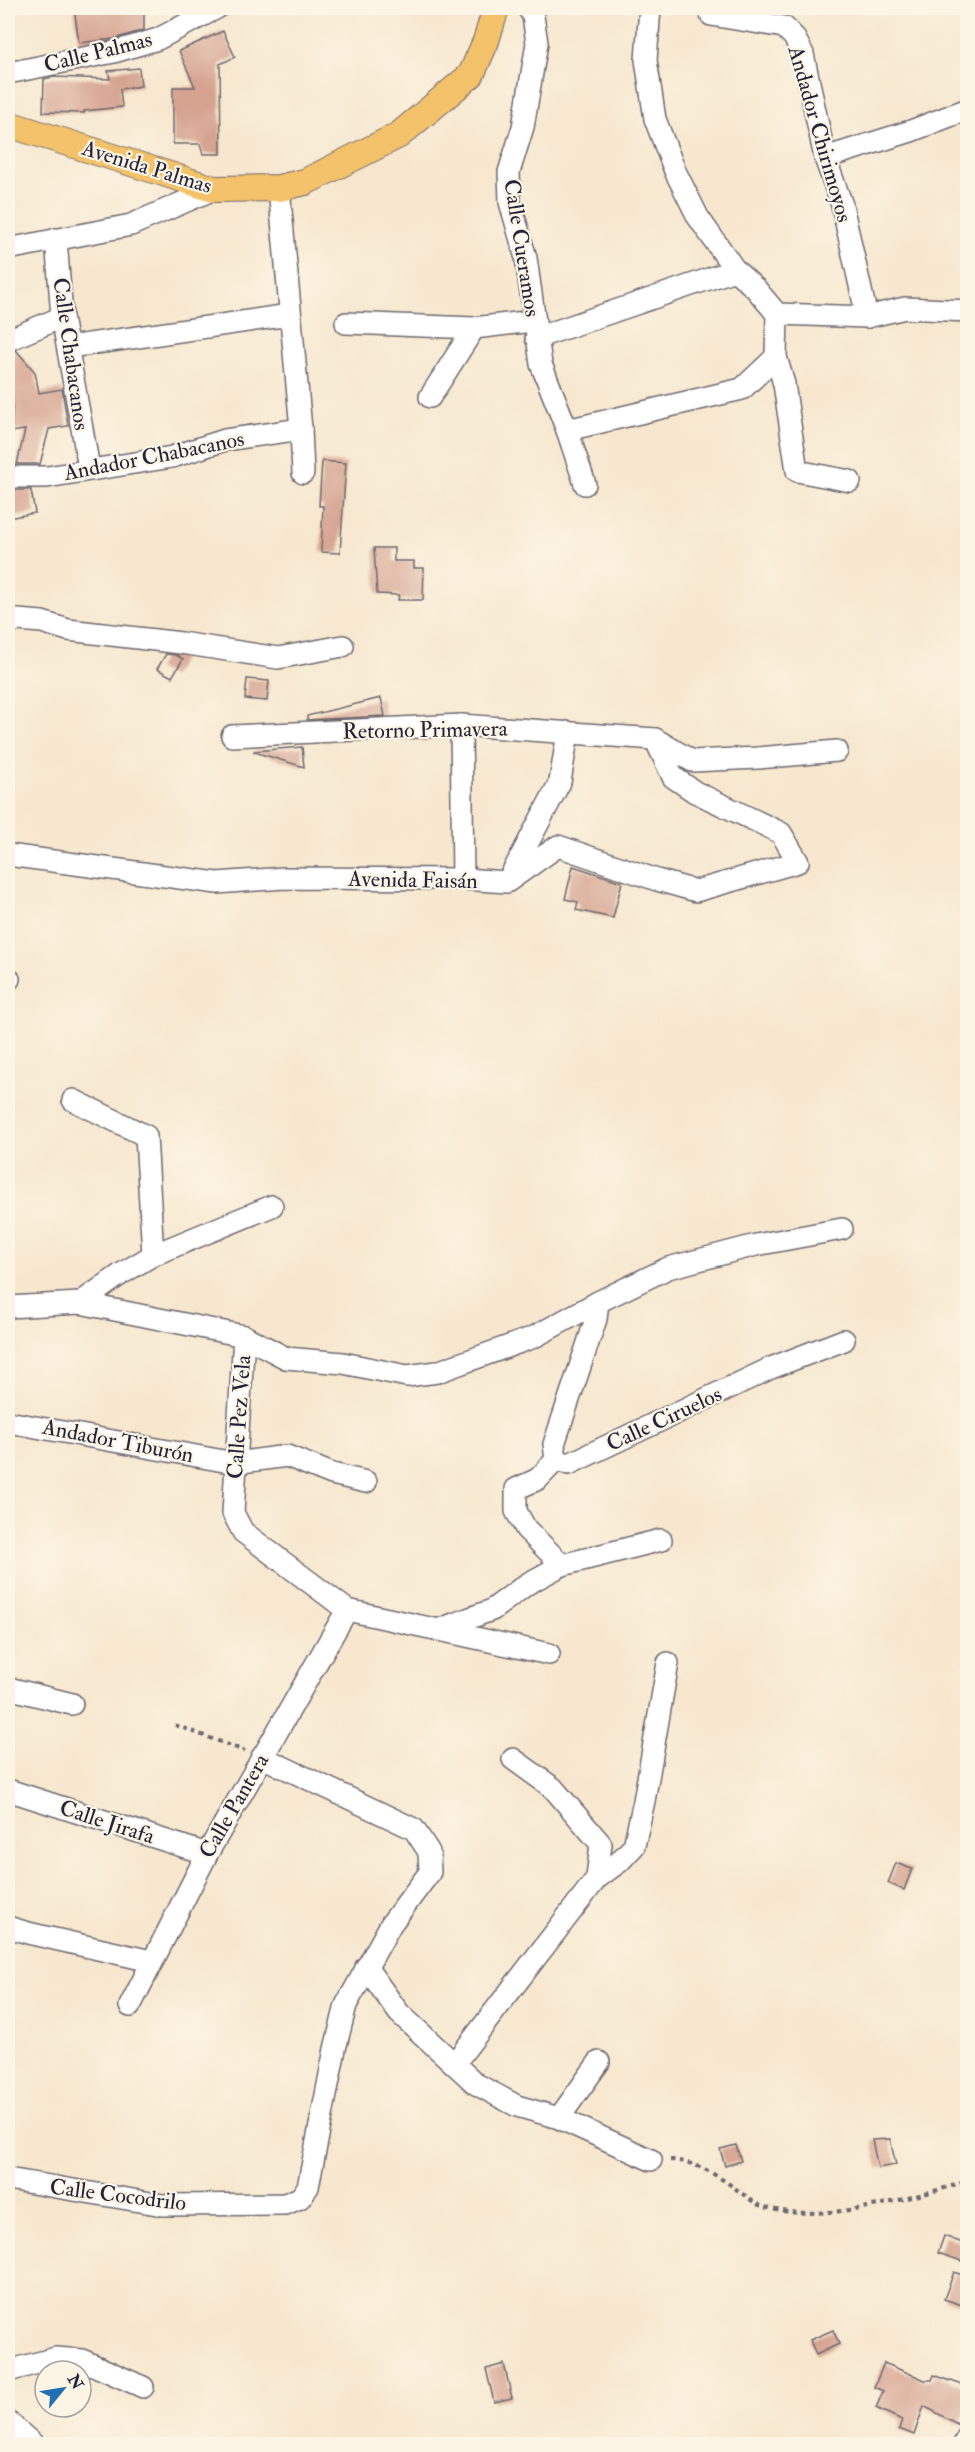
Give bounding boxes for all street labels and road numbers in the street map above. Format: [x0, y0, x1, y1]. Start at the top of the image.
street label: Calle Palmas [41, 25, 155, 79]
street label: Andador Chirimoyos [781, 42, 859, 225]
street label: Avenida Palmas [78, 134, 215, 200]
street label: Calle Cueramos [497, 177, 547, 319]
street label: Calle Chabacanos [46, 276, 96, 432]
street label: Andador Chabacanos [60, 425, 247, 487]
street label: Retorno Primavera [342, 715, 509, 745]
street label: Avenida Faisán [347, 865, 478, 895]
street label: Calle Pez Vela [221, 1353, 257, 1480]
street label: Calle Ciruelos [602, 1380, 726, 1458]
street label: Andador Tiburón [39, 1412, 196, 1469]
street label: Calle Pantera [193, 1748, 276, 1863]
street label: Calle Jirafa [56, 1794, 159, 1851]
street label: Calle Cocodrilo [48, 2173, 188, 2217]

